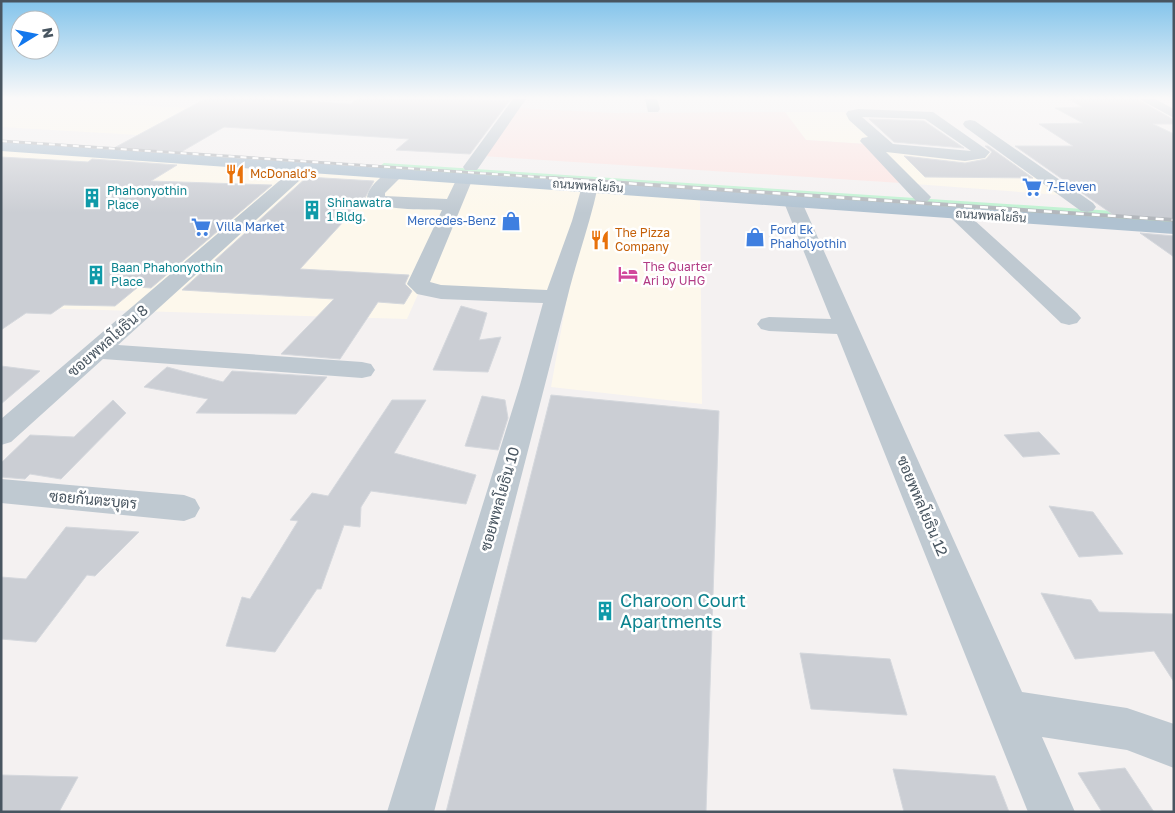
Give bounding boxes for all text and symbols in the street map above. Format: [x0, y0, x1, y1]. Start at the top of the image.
north arrow [10, 10, 60, 60]
text: N [39, 26, 58, 39]
restaurant icon: McDonald's [224, 163, 246, 185]
place label: McDonald's [250, 166, 317, 181]
street label: ถนนพหลโยธิน [552, 176, 624, 195]
supermarket icon: 7-Eleven [1021, 176, 1043, 198]
place label: 7-Eleven [1047, 179, 1097, 194]
place label: Phahonyothin Place [107, 183, 187, 212]
building icon: Phahonyothin Place [81, 187, 103, 209]
place label: Shinawatra 1 Bldg. [327, 195, 392, 224]
building icon: Shinawatra 1 Bldg. [301, 199, 323, 221]
street label: ถนนพหลโยธิน [955, 206, 1027, 225]
shop icon: Mercedes-Benz [500, 210, 522, 232]
place label: Mercedes-Benz [407, 213, 496, 228]
supermarket icon: Villa Market [190, 216, 212, 238]
place label: Villa Market [216, 219, 285, 234]
place label: Ford Ek Phaholyothin [770, 222, 847, 251]
place label: The Pizza Company [615, 225, 670, 254]
shop icon: Ford Ek Phaholyothin [744, 226, 766, 248]
restaurant icon: The Pizza Company [589, 229, 611, 251]
place label: The Quarter Ari by UHG [643, 259, 712, 288]
place label: Baan Phahonyothin Place [111, 260, 223, 289]
hotel icon: The Quarter Ari by UHG [617, 263, 639, 285]
building icon: Baan Phahonyothin Place [85, 264, 107, 286]
street label: ซอยพหลโยธิน 8 [64, 300, 151, 380]
street label: ซอยพหลโยธิน 10 [476, 444, 523, 553]
street label: ซอยพหลโยธิน 12 [894, 453, 952, 559]
street label: ซอยกันตะบุตร [48, 486, 138, 515]
place label: Charoon Court Apartments [620, 589, 746, 632]
building icon: Charoon Court Apartments [594, 600, 616, 622]

